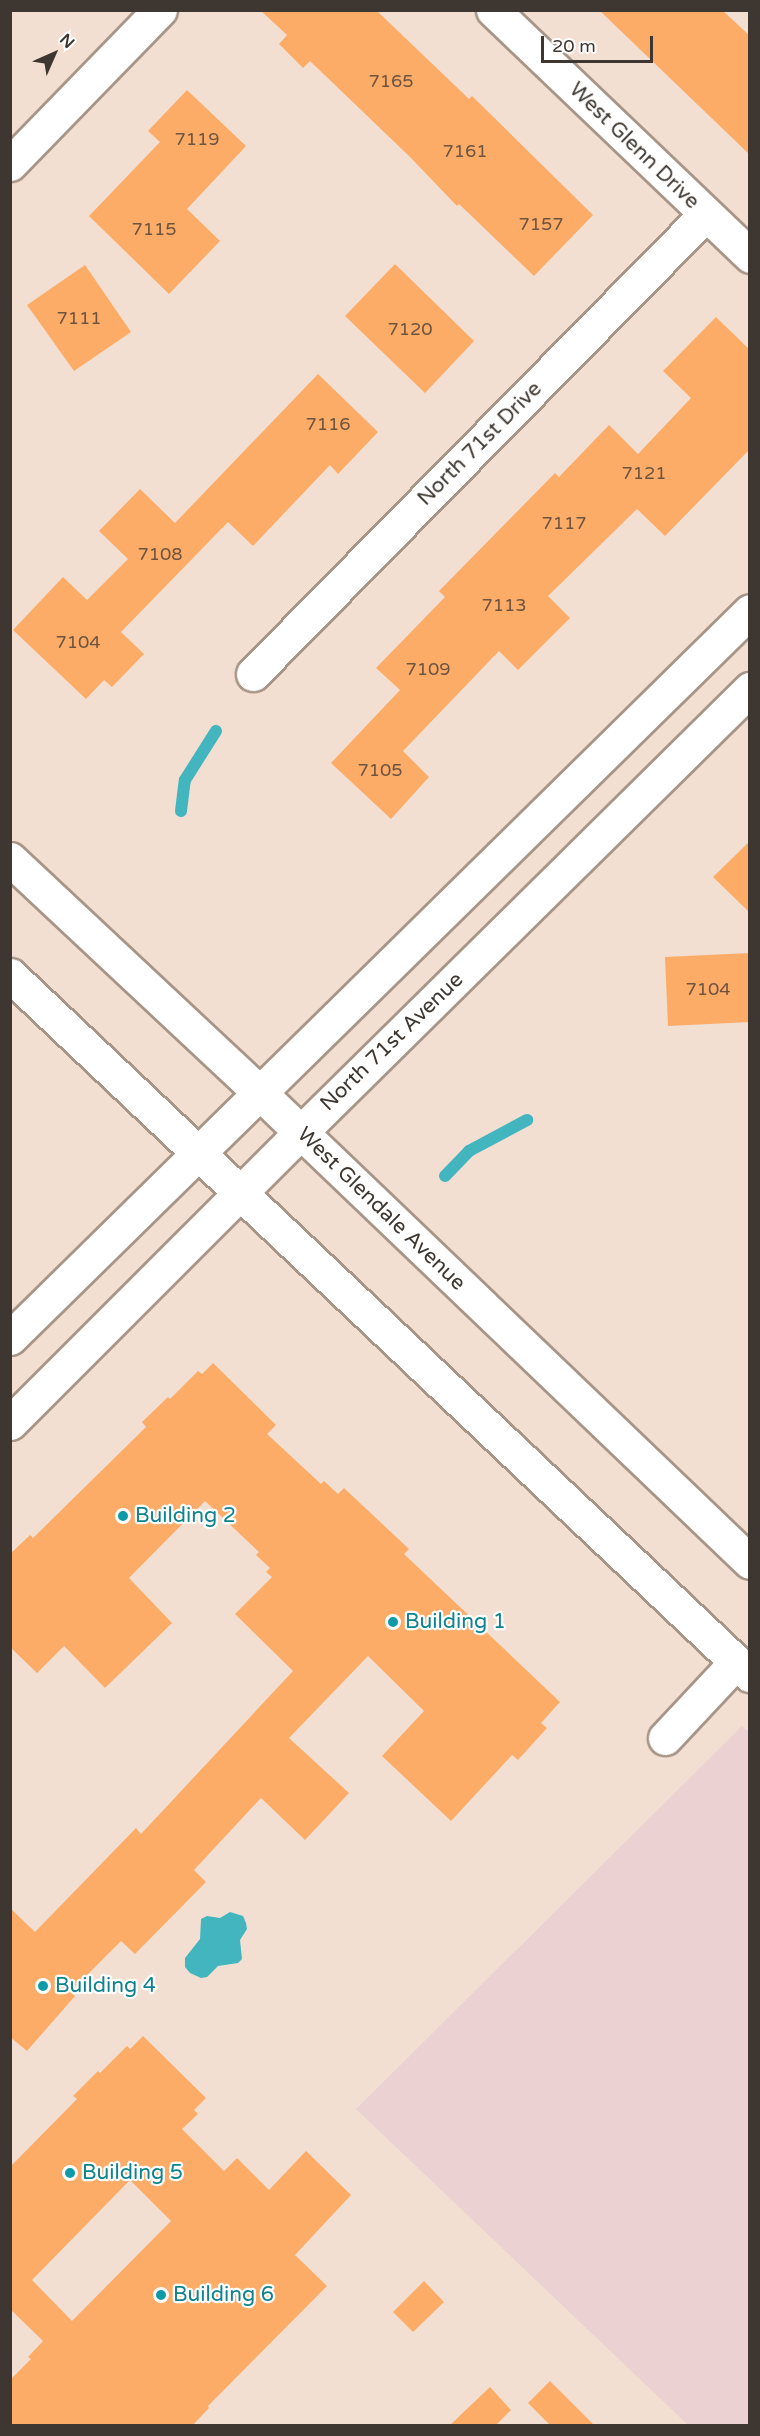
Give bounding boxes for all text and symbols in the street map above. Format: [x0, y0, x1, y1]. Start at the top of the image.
north arrow [24, 24, 84, 84]
scale bar [544, 24, 656, 62]
text: N [55, 30, 78, 53]
text: 20 m [552, 35, 596, 57]
house number: 7165 [368, 70, 414, 92]
street label: West Glenn Drive [564, 77, 704, 215]
house number: 7119 [174, 128, 220, 150]
house number: 7161 [442, 140, 488, 162]
house number: 7157 [518, 213, 564, 235]
house number: 7115 [131, 218, 177, 240]
house number: 7111 [56, 307, 102, 329]
house number: 7120 [387, 318, 433, 340]
street label: North 71st Drive [413, 377, 547, 511]
house number: 7116 [305, 413, 351, 435]
house number: 7121 [621, 462, 667, 484]
house number: 7117 [541, 512, 587, 534]
house number: 7108 [137, 543, 183, 565]
house number: 7113 [481, 594, 527, 616]
house number: 7104 [55, 631, 101, 653]
house number: 7109 [405, 658, 451, 680]
house number: 7105 [357, 759, 403, 781]
street label: North 71st Avenue [315, 967, 469, 1117]
house number: 7104 [685, 978, 731, 1000]
street label: West Glendale Avenue [292, 1122, 470, 1296]
place label: Building 2 [135, 1503, 236, 1529]
marker: Building 2 [116, 1509, 130, 1523]
place label: Building 1 [405, 1609, 506, 1635]
marker: Building 1 [386, 1615, 400, 1629]
place label: Building 4 [55, 1973, 156, 1999]
marker: Building 4 [36, 1979, 50, 1993]
place label: Building 5 [82, 2160, 183, 2186]
marker: Building 5 [63, 2166, 77, 2180]
place label: Building 6 [173, 2282, 274, 2308]
marker: Building 6 [154, 2288, 168, 2302]

